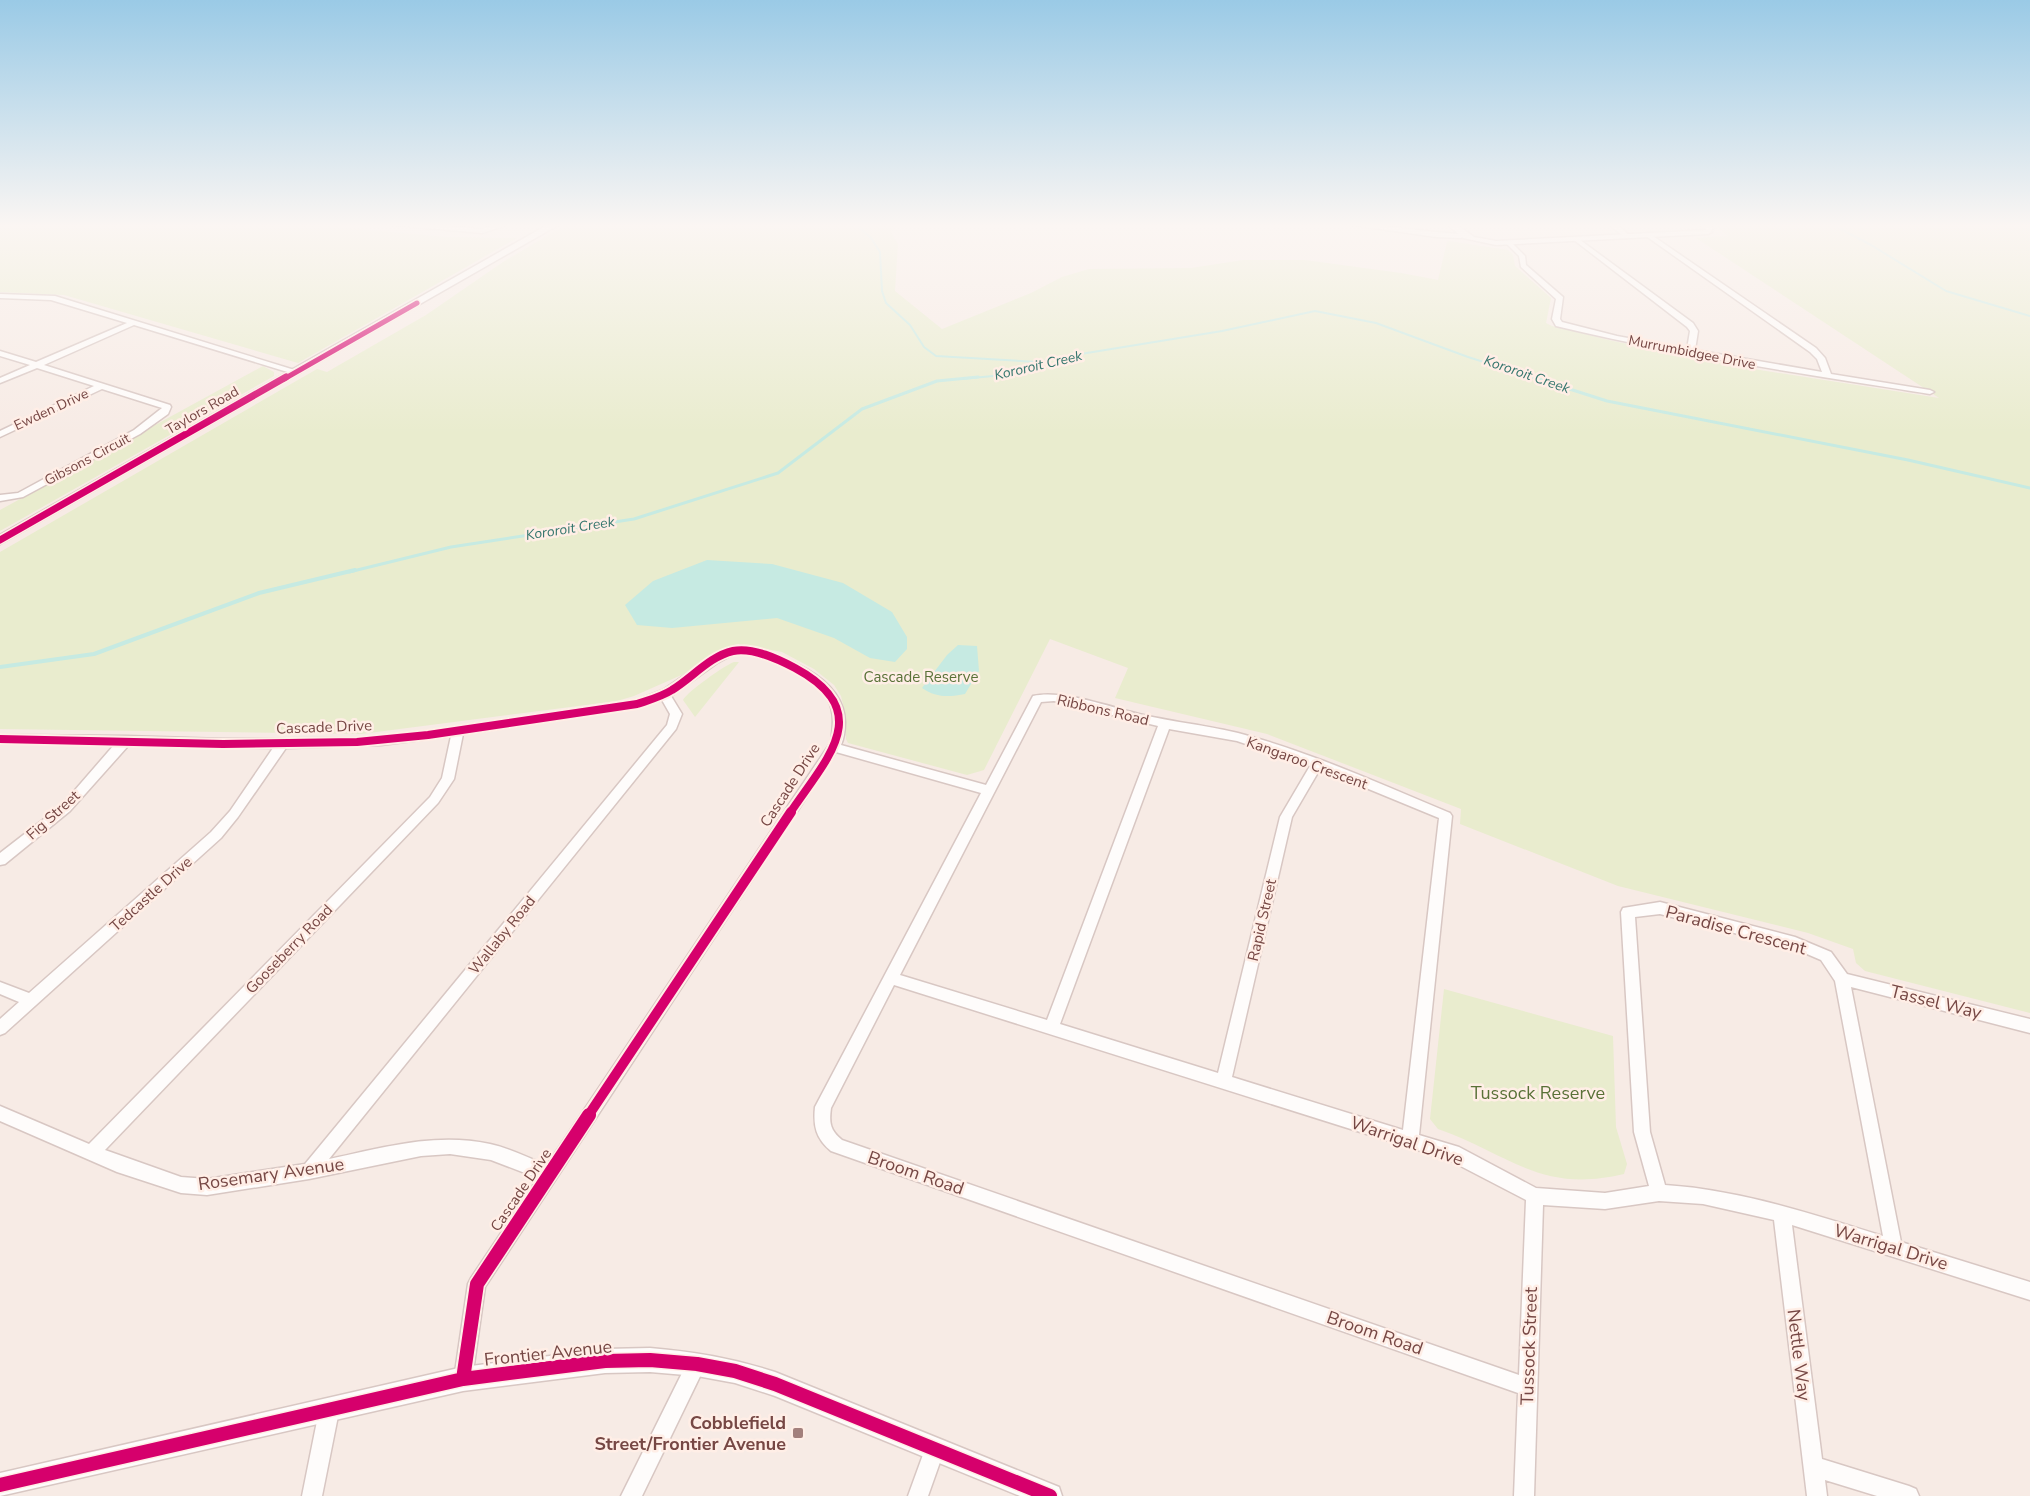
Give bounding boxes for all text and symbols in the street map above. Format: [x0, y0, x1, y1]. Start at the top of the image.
street label: Murrumbidgee Drive [1627, 331, 1757, 374]
water label: Kororoit Creek [992, 346, 1085, 385]
water label: Kororoit Creek [1481, 351, 1573, 398]
street label: Taylors Road [162, 382, 242, 439]
street label: Ewden Drive [11, 384, 92, 435]
street label: Gibsons Circuit [41, 429, 133, 490]
water label: Kororoit Creek [524, 512, 617, 545]
park label: Cascade Reserve [864, 667, 978, 687]
street label: Ribbons Road [1055, 690, 1151, 730]
street label: Cascade Drive [276, 715, 372, 739]
street label: Kangaroo Crescent [1244, 732, 1371, 794]
street label: Cascade Drive [755, 739, 825, 831]
street label: Fig Street [22, 785, 84, 844]
street label: Tedcastle Drive [106, 852, 196, 936]
street label: Rapid Street [1243, 876, 1281, 963]
street label: Wallaby Road [464, 892, 540, 978]
street label: Gooseberry Road [241, 900, 337, 998]
street label: Paradise Crescent [1663, 900, 1810, 961]
street label: Tassel Way [1888, 979, 1985, 1025]
park label: Tussock Reserve [1471, 1081, 1605, 1105]
street label: Warrigal Drive [1347, 1110, 1467, 1172]
street label: Cascade Drive [486, 1145, 556, 1235]
street label: Broom Road [865, 1145, 967, 1201]
street label: Rosemary Avenue [196, 1152, 346, 1196]
street label: Warrigal Drive [1831, 1218, 1951, 1276]
street label: Tussock Street [1515, 1286, 1543, 1405]
street label: Broom Road [1324, 1305, 1426, 1361]
street label: Nettle Way [1781, 1308, 1817, 1403]
street label: Frontier Avenue [483, 1334, 613, 1372]
place label: Cobblefield Street/Frontier Avenue [594, 1411, 786, 1456]
marker: Cobblefield Street/Frontier Avenue [791, 1426, 805, 1440]

